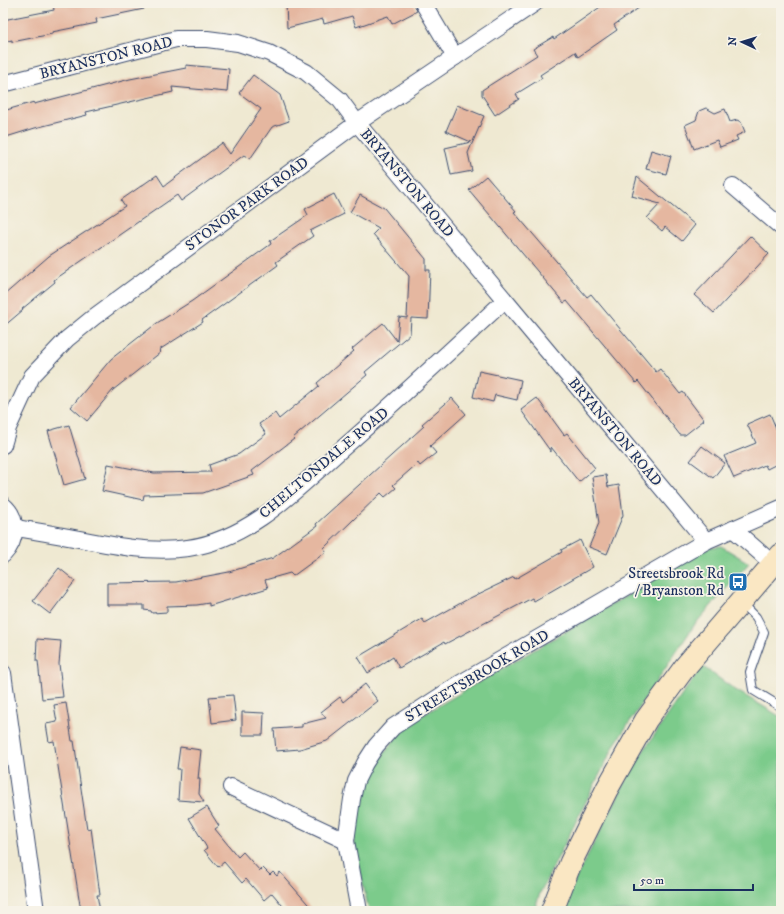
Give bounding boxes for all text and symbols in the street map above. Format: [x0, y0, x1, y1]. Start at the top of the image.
north arrow [722, 22, 762, 62]
street label: BRYANSTON ROAD [38, 32, 174, 84]
text: N [726, 36, 740, 46]
street label: BRYANSTON ROAD [356, 125, 458, 241]
street label: STONOR PARK ROAD [181, 153, 313, 255]
street label: BRYANSTON ROAD [564, 374, 666, 490]
street label: CHELTONDALE ROAD [255, 403, 393, 523]
place label: Streetsbrook Rd / Bryanston Rd [628, 564, 725, 600]
bus stop icon: Streetsbrook Rd / Bryanston Rd [727, 571, 749, 593]
street label: STREETSBROOK ROAD [401, 625, 553, 727]
scale bar [634, 866, 753, 892]
text: 50 m [640, 873, 664, 888]

